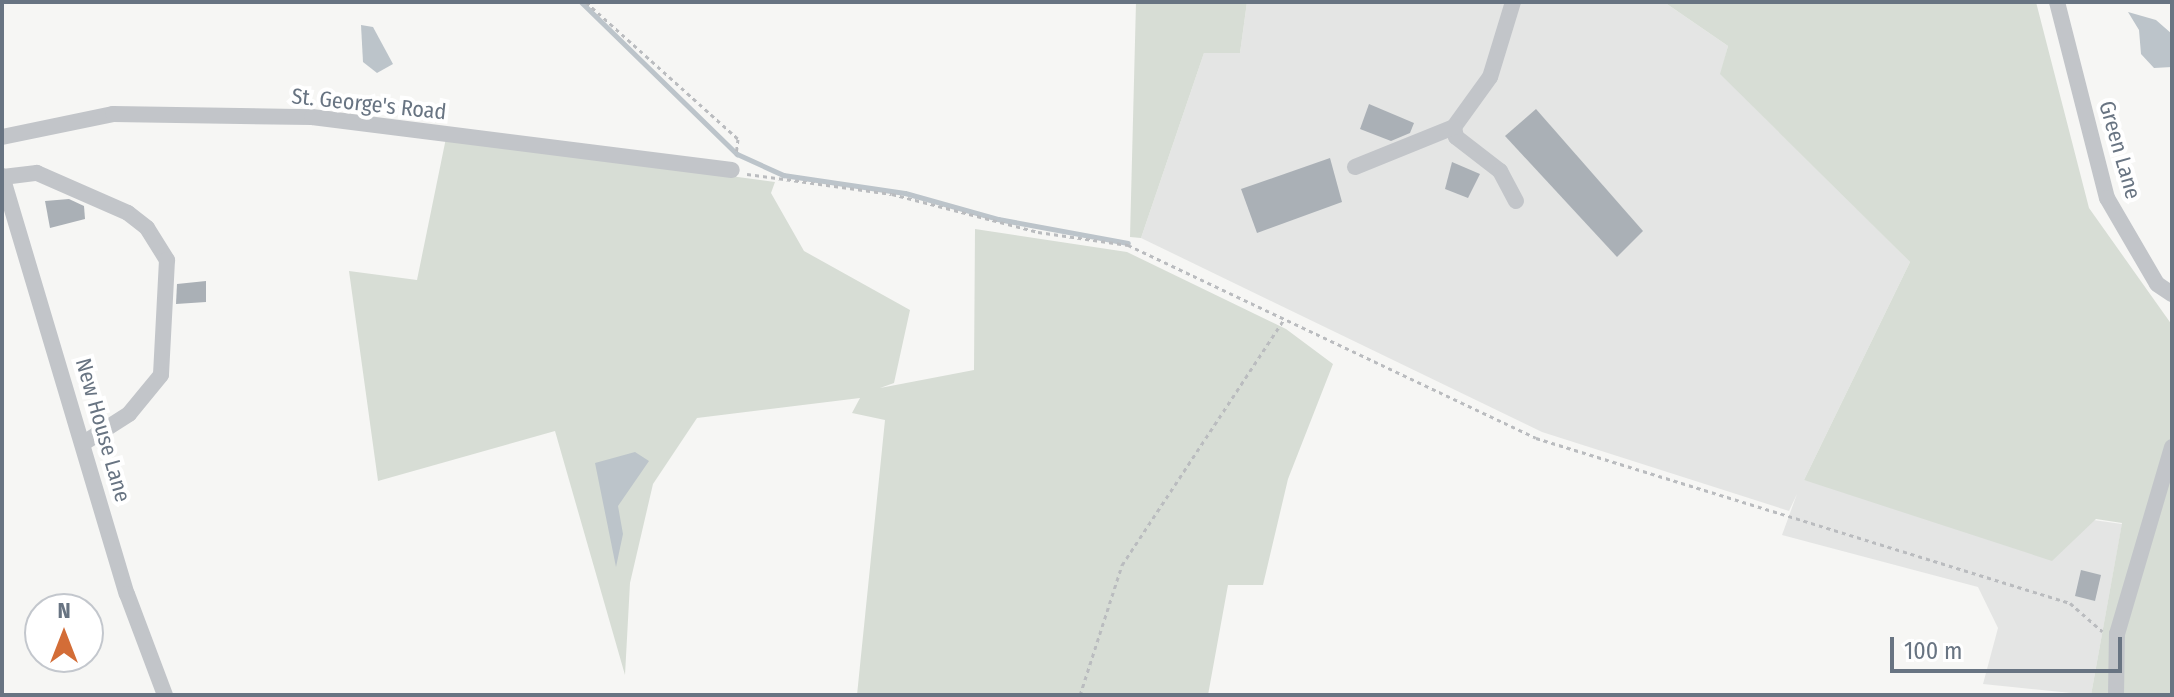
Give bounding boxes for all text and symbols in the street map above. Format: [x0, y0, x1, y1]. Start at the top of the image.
street label: St. George's Road [290, 83, 448, 125]
street label: Green Lane [2093, 98, 2147, 202]
street label: New House Lane [70, 355, 136, 505]
north arrow [24, 593, 104, 673]
text: N [57, 597, 71, 624]
scale bar [1894, 621, 2126, 671]
text: 100 m [1904, 637, 1962, 665]

